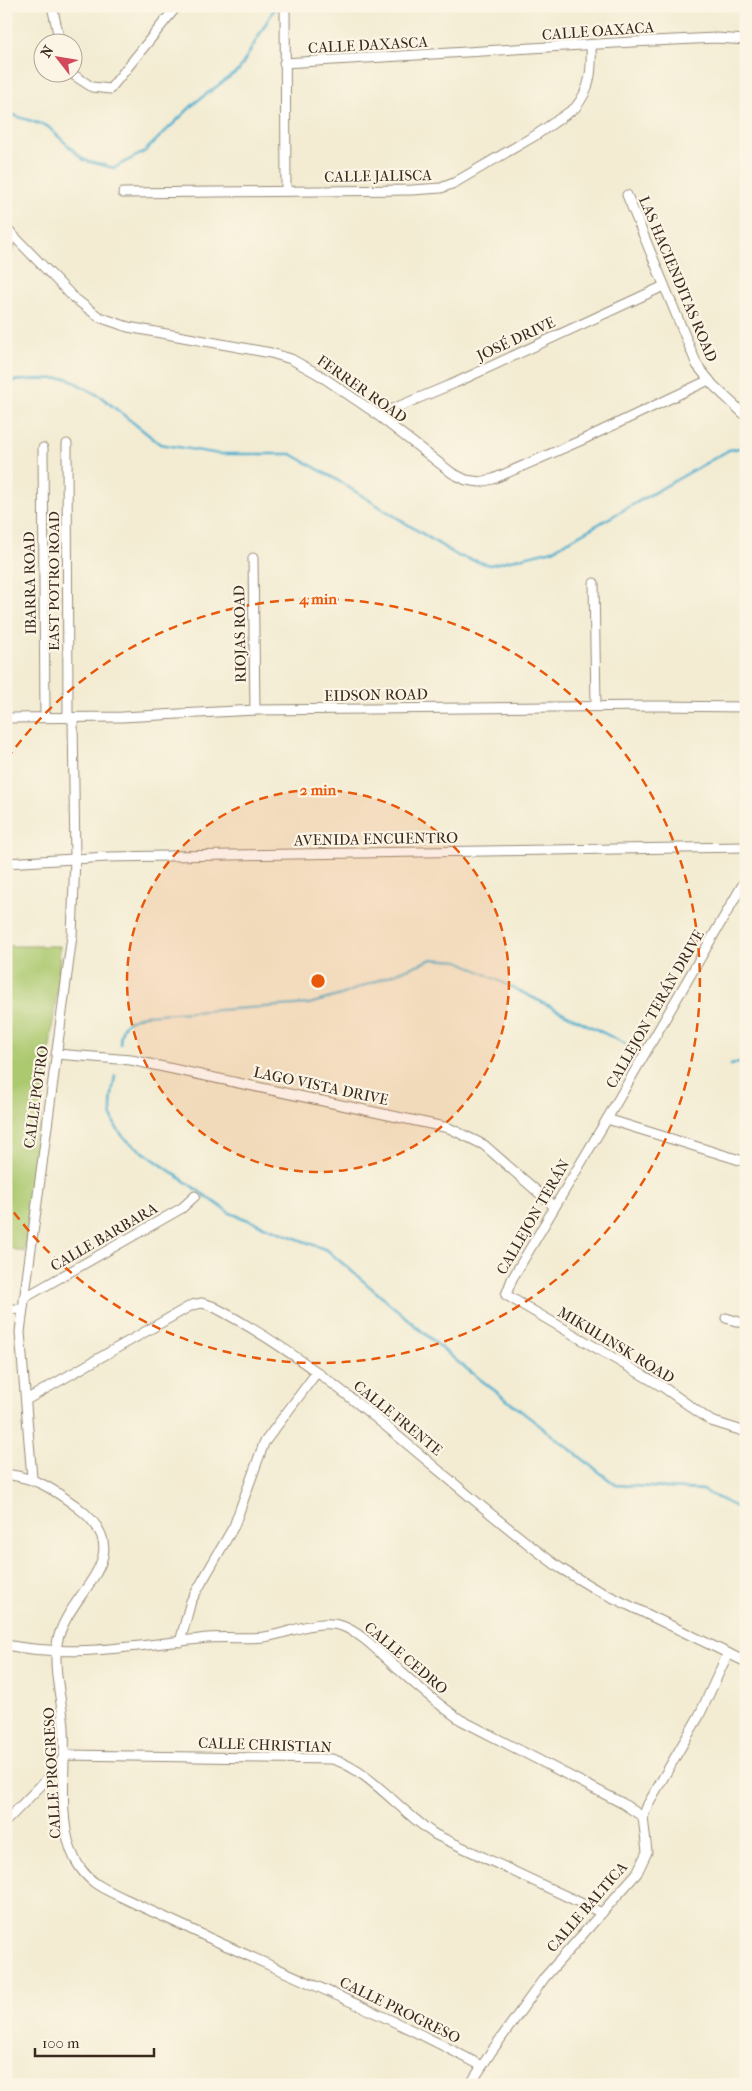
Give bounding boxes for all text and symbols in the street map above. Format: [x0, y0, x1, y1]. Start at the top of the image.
street label: CALLE OAXACA [541, 18, 655, 44]
north arrow [32, 32, 82, 82]
street label: CALLE DAXASCA [308, 33, 429, 57]
text: N [37, 42, 58, 60]
street label: CALLE JALISCA [324, 166, 432, 186]
street label: LAS HACIENDITAS ROAD [635, 193, 721, 365]
street label: JOSÉ DRIVE [473, 313, 558, 365]
street label: FERRER ROAD [314, 351, 410, 427]
street label: EAST POTRO ROAD [45, 511, 63, 651]
street label: IBARRA ROAD [20, 531, 40, 635]
street label: RIOJAS ROAD [230, 585, 250, 683]
text: 4 min [298, 590, 337, 608]
street label: EIDSON ROAD [324, 685, 428, 705]
text: 2 min [300, 781, 337, 799]
street label: AVENIDA ENCUENTRO [293, 829, 458, 849]
street label: CALLEJON TERÁN DRIVE [602, 926, 708, 1092]
centre of rings [309, 972, 327, 990]
street label: CALLE POTRO [20, 1044, 52, 1150]
street label: LAGO VISTA DRIVE [252, 1063, 390, 1109]
street label: CALLEJON TERÁN [493, 1156, 574, 1278]
street label: CALLE BARBARA [47, 1199, 161, 1275]
street label: MIKULINSK ROAD [554, 1303, 678, 1387]
street label: CALLE FRENTE [350, 1377, 446, 1459]
street label: CALLE CEDRO [361, 1618, 451, 1698]
street label: CALLE PROGRESO [40, 1707, 64, 1839]
street label: CALLE CHRISTIAN [198, 1734, 333, 1756]
street label: CALLE BALTICA [543, 1858, 631, 1956]
street label: CALLE PROGRESO [337, 1973, 463, 2047]
scale bar [35, 2026, 154, 2058]
text: 100 m [42, 2034, 80, 2052]

